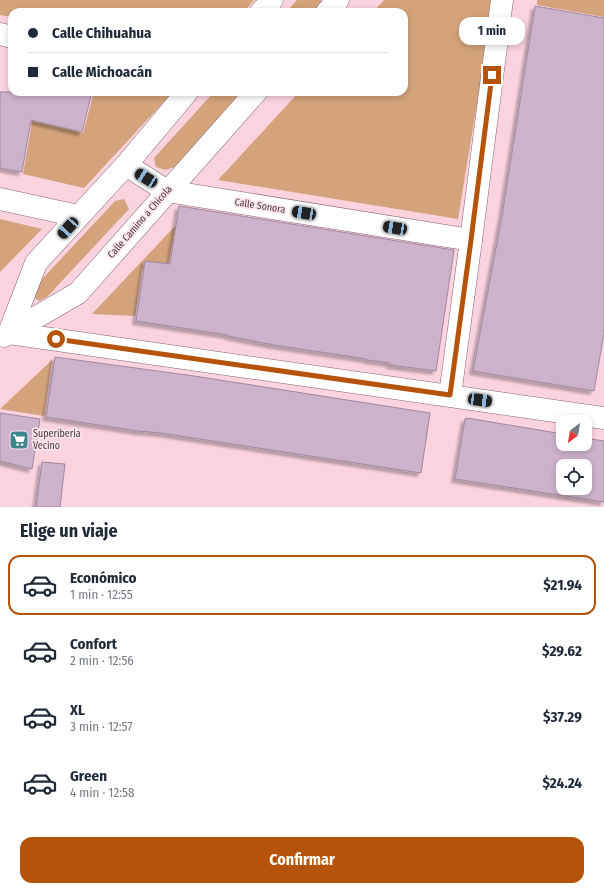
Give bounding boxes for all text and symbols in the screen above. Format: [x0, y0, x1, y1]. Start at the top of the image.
callout: 1 min [459, 17, 525, 45]
text: 1 min [478, 23, 506, 38]
text: Calle Chihuahua [52, 24, 152, 42]
text: Calle Michoacán [52, 63, 152, 81]
route end [483, 66, 501, 84]
car [133, 167, 159, 189]
street label: Calle Camino a Chicola [105, 183, 175, 261]
street label: Calle Sonora [234, 196, 286, 216]
car [291, 205, 317, 221]
car [56, 215, 80, 241]
car [382, 220, 408, 236]
route start [47, 330, 65, 348]
car [467, 392, 493, 408]
north arrow [556, 415, 592, 451]
map controls [556, 415, 592, 495]
place label: Superiberia Vecino [33, 428, 81, 452]
supermarket icon: Superiberia Vecino [8, 429, 30, 451]
button: locate [556, 459, 592, 495]
text: Elige un viaje [20, 520, 118, 542]
icon: car [22, 567, 58, 603]
text: Económico [70, 569, 137, 587]
text: $21.94 [543, 576, 582, 594]
text: 1 min · 12:55 [70, 587, 133, 602]
icon: car [22, 633, 58, 669]
text: Confort [70, 635, 117, 653]
text: $29.62 [542, 642, 582, 660]
text: 2 min · 12:56 [70, 653, 134, 668]
icon: car [22, 699, 58, 735]
text: XL [70, 701, 85, 719]
text: $37.29 [543, 708, 582, 726]
text: 3 min · 12:57 [70, 719, 132, 734]
icon: car [22, 765, 58, 801]
text: Green [70, 767, 107, 785]
text: $24.24 [543, 774, 582, 792]
text: 4 min · 12:58 [70, 785, 134, 800]
button: Confirmar [20, 837, 584, 883]

